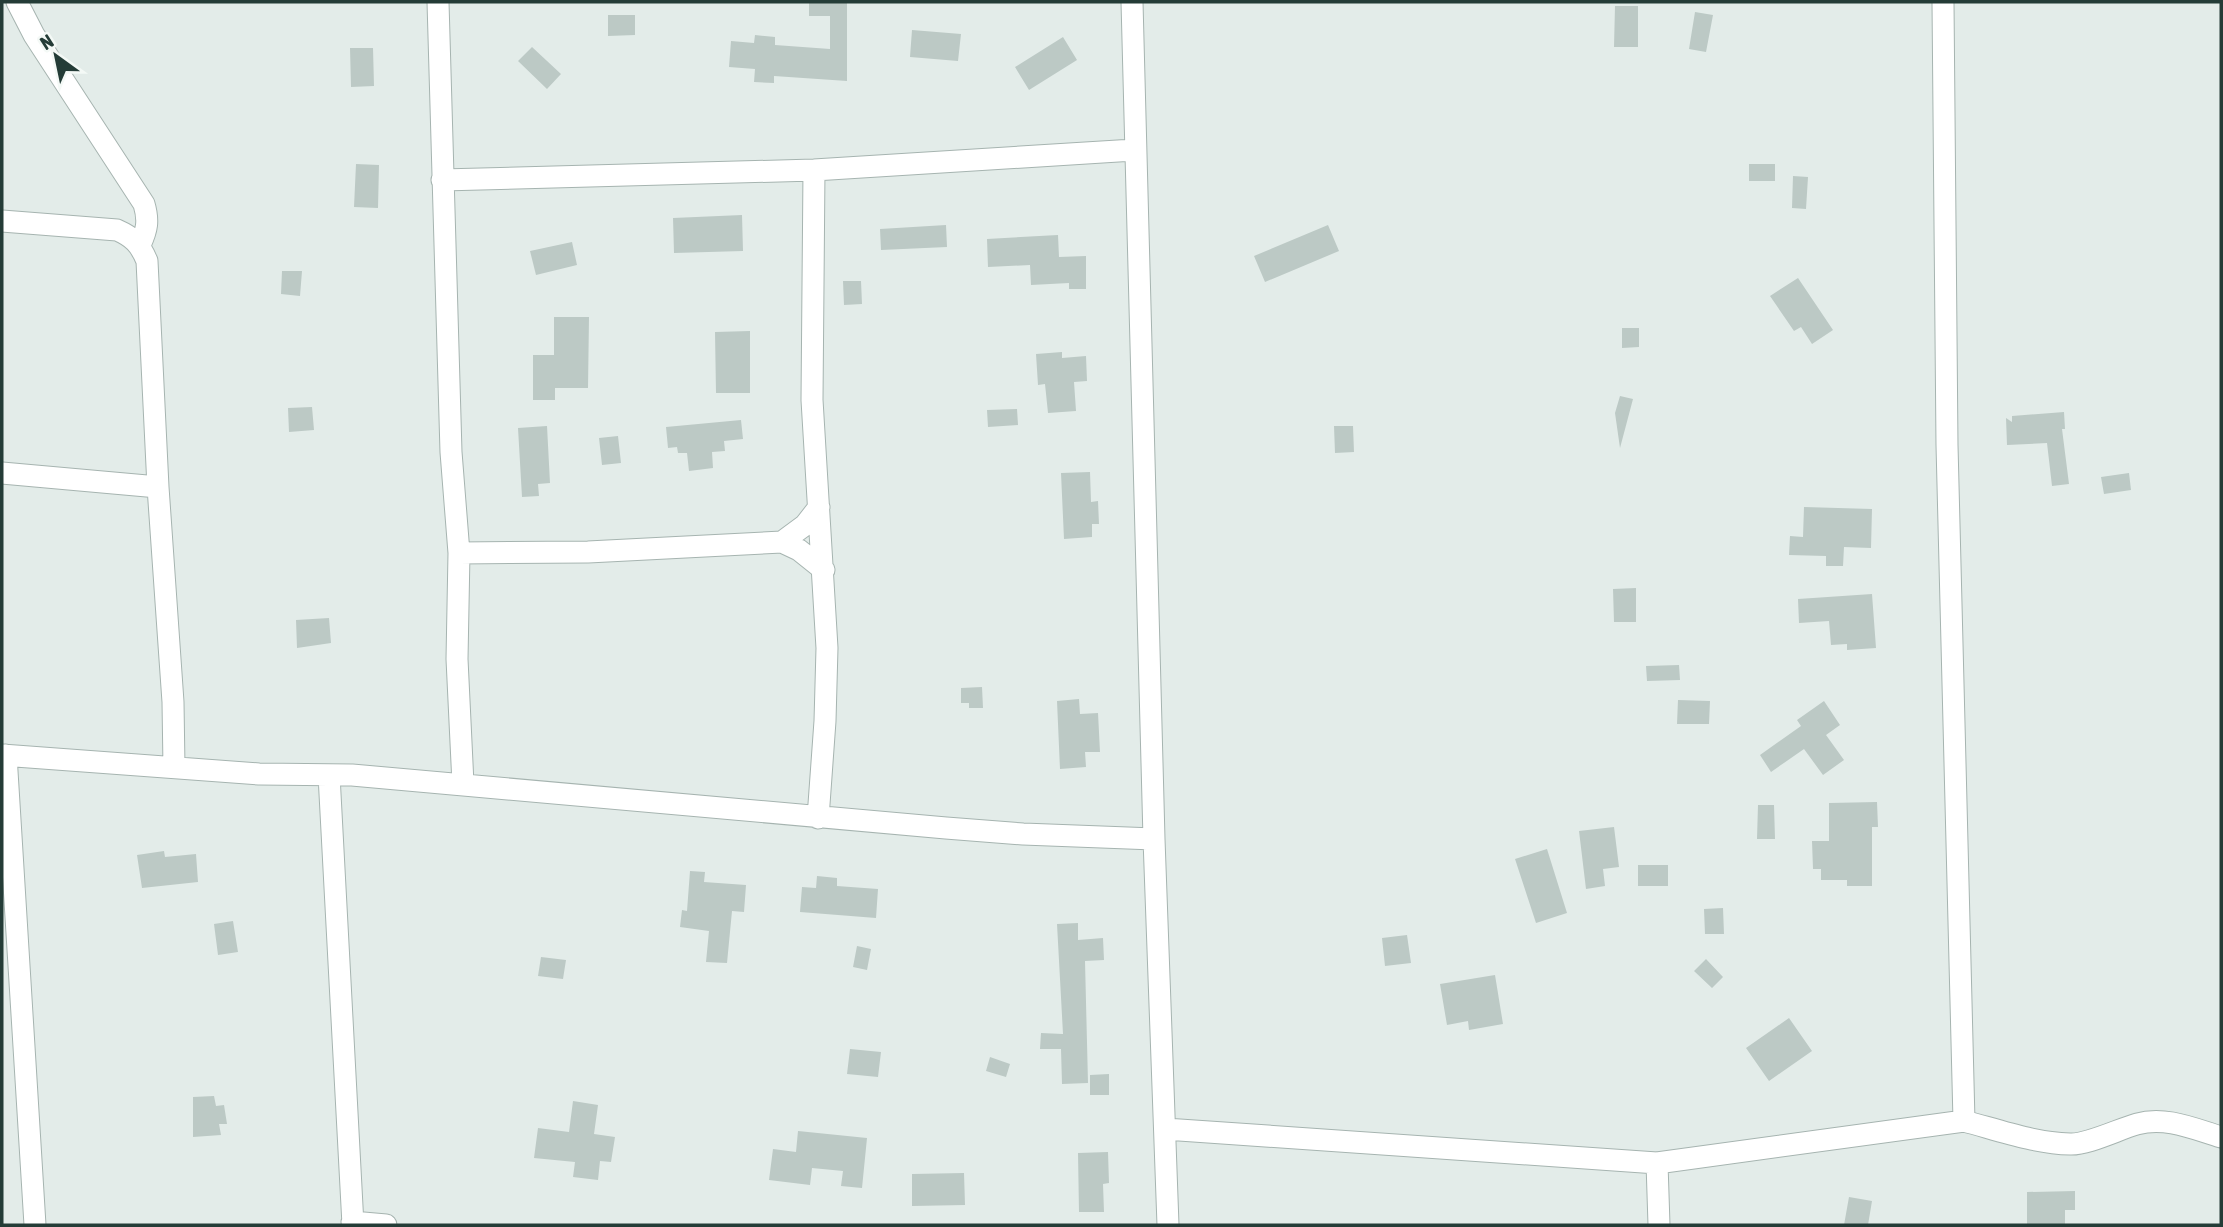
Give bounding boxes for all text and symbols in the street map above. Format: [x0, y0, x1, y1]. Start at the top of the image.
north arrow [21, 21, 91, 91]
text: N [36, 29, 57, 54]

